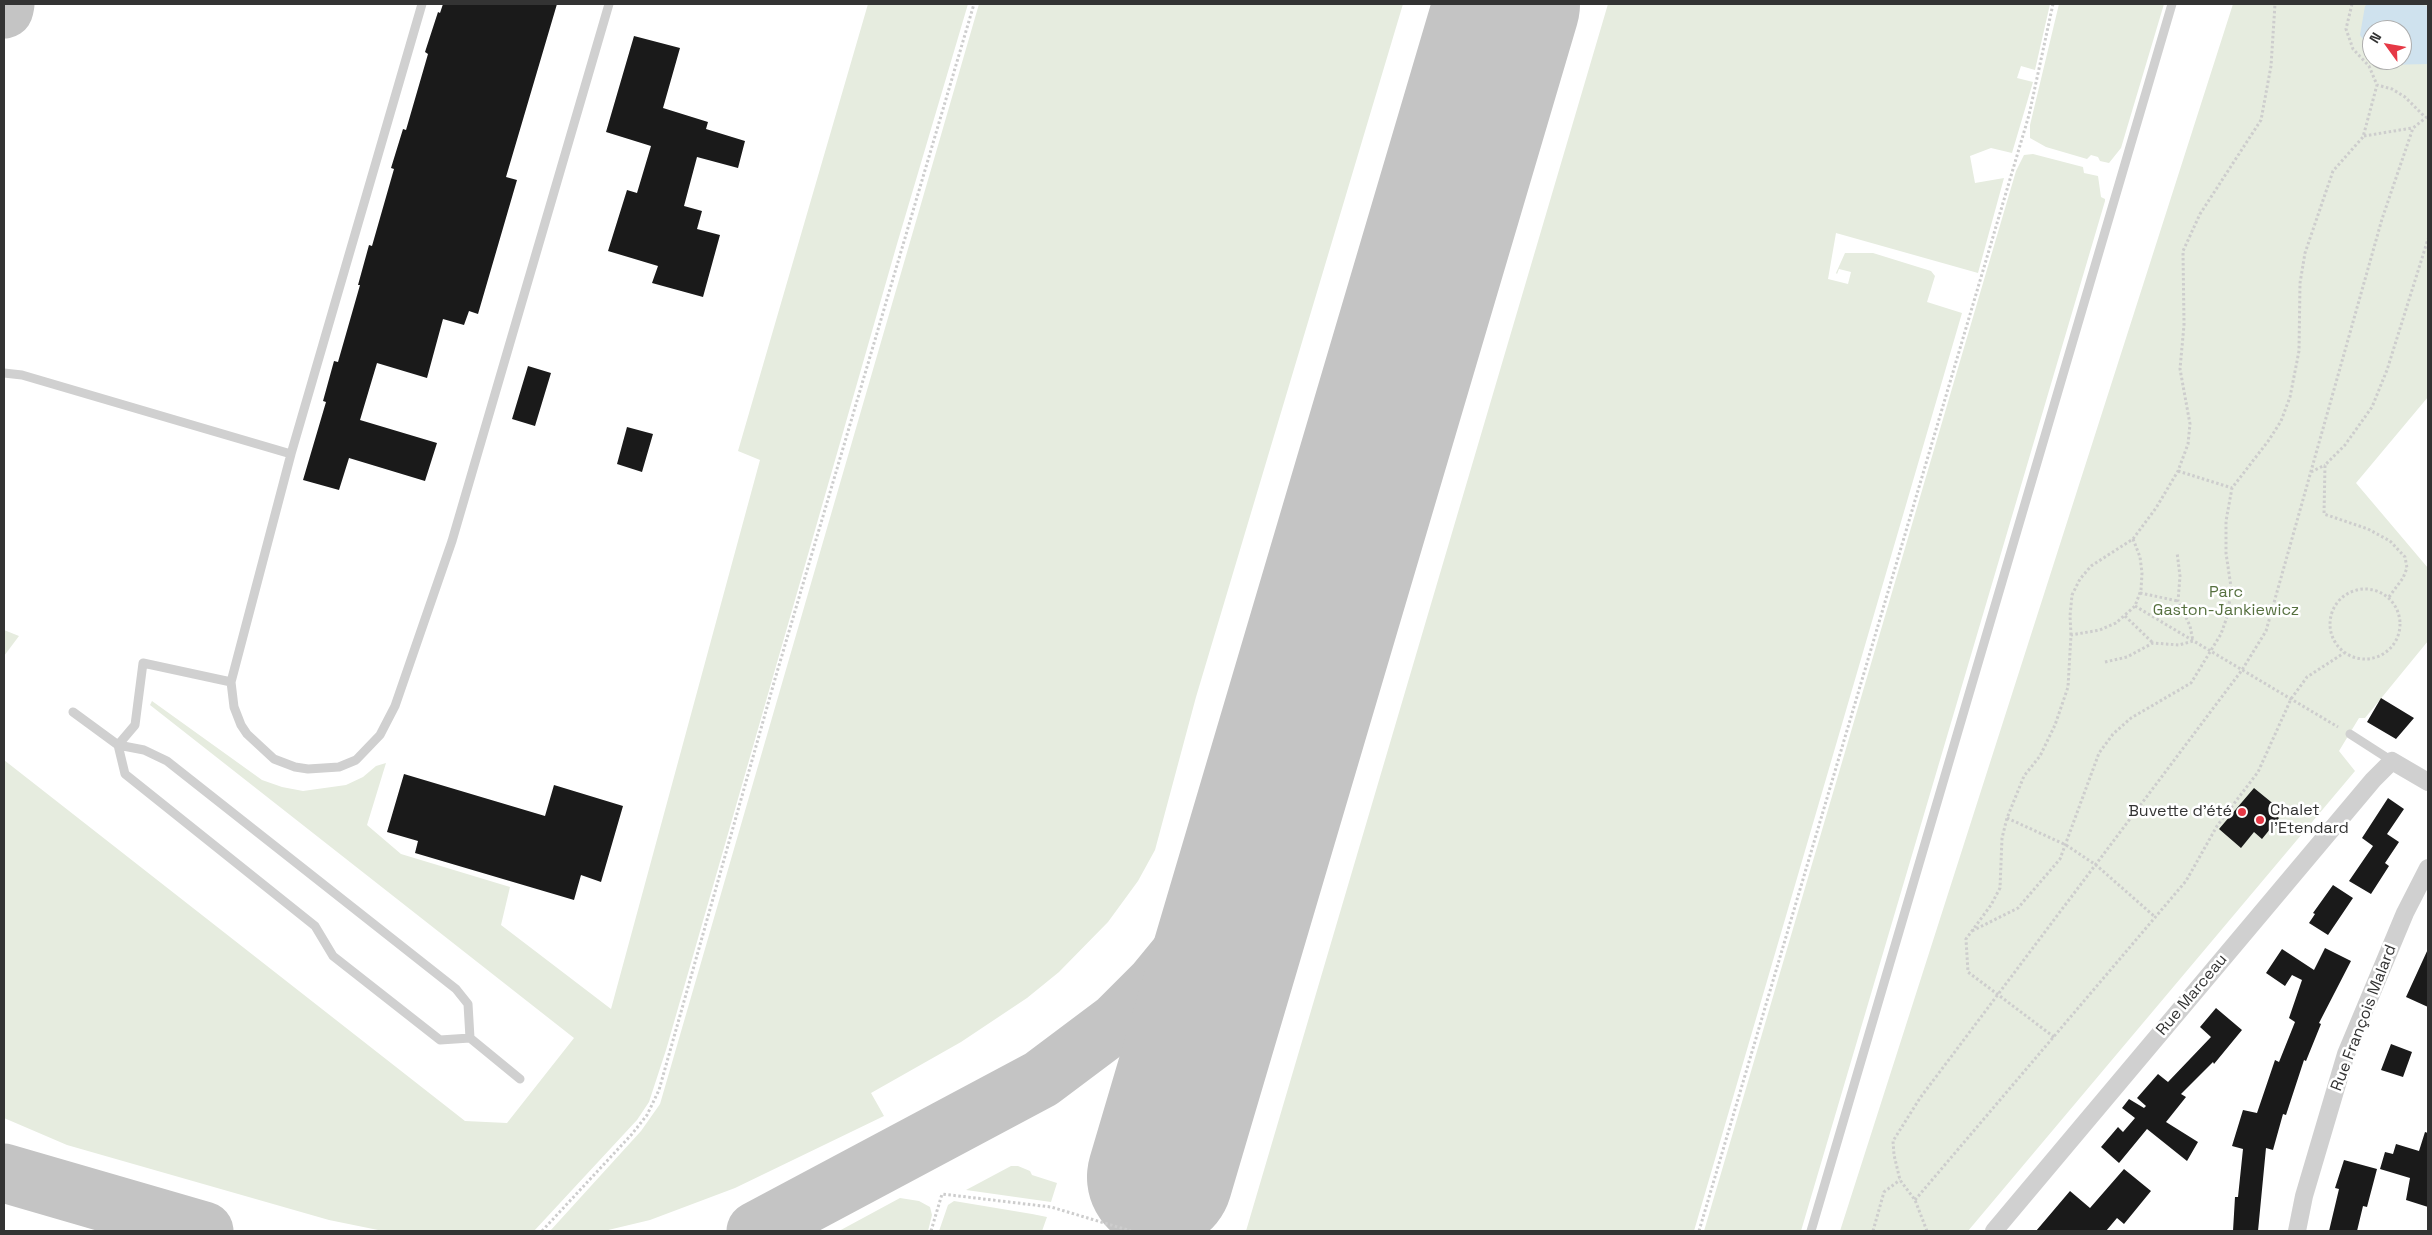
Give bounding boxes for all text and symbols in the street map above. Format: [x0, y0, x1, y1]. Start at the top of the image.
north arrow [2362, 20, 2412, 70]
text: N [2365, 29, 2385, 46]
park label: Parc Gaston-Jankiewicz [2153, 583, 2299, 621]
place label: Chalet l'Etendard [2270, 801, 2349, 839]
place label: Buvette d'été [2128, 802, 2232, 822]
marker: Buvette d'été [2236, 806, 2248, 818]
marker: Chalet l'Etendard [2254, 814, 2266, 826]
street label: Rue François Malard [2327, 942, 2401, 1094]
street label: Rue Marceau [2152, 950, 2232, 1040]

